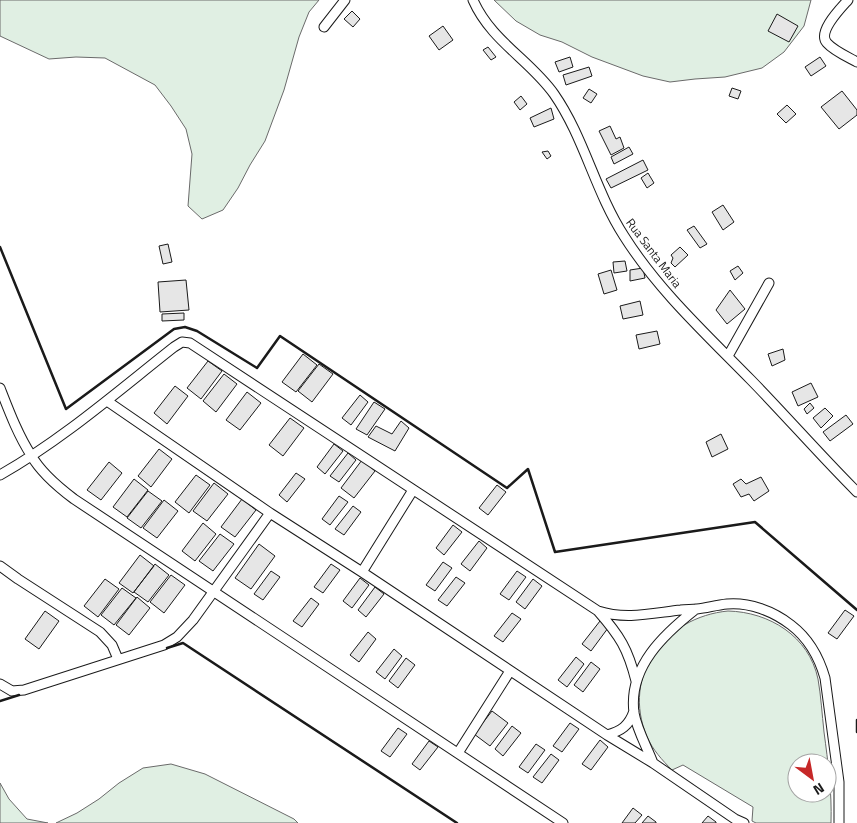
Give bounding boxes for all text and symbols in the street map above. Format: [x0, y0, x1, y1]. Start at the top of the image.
street label: Rua Santa Maria [621, 214, 687, 292]
north arrow [787, 753, 837, 803]
text: N [809, 778, 829, 801]

